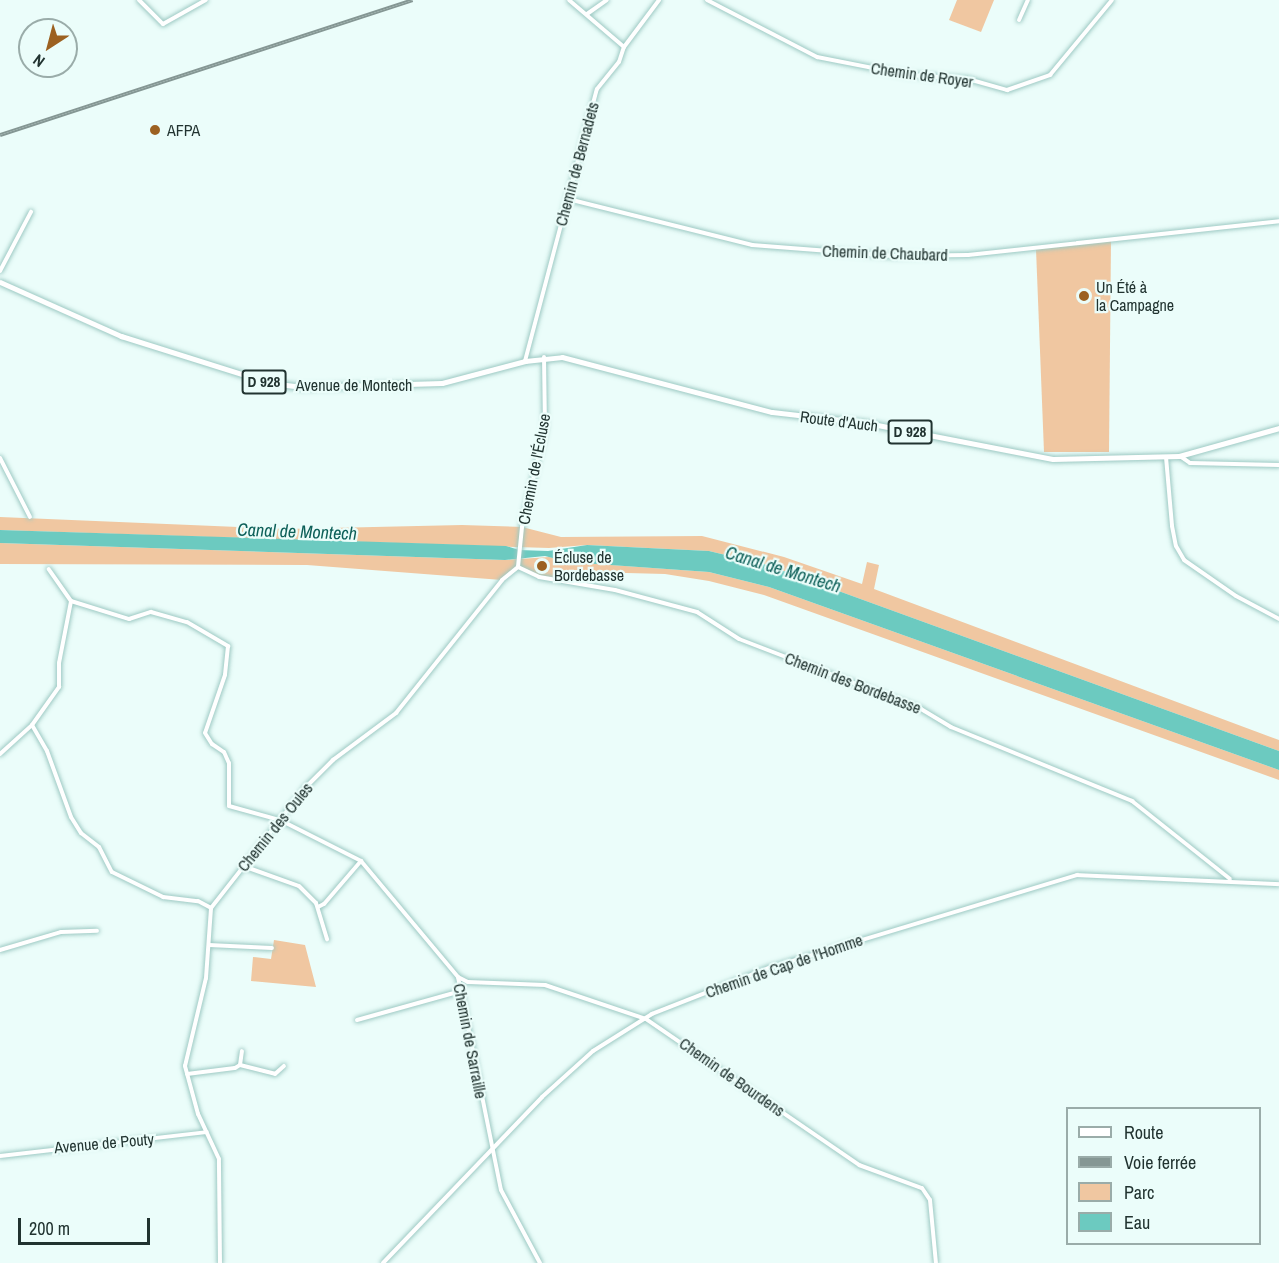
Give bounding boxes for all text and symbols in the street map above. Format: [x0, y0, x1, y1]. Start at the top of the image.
north arrow [18, 18, 78, 78]
text: N [28, 49, 49, 73]
street label: Chemin de Royer [870, 58, 974, 92]
street label: Chemin de Bernadets [551, 100, 603, 228]
place label: AFPA [167, 120, 200, 140]
marker: AFPA [148, 123, 162, 137]
street label: Chemin de Chaubard [822, 241, 948, 265]
place label: Un Été à la Campagne [1096, 277, 1174, 315]
marker: Un Été à la Campagne [1077, 289, 1091, 303]
road number: D 928 [242, 370, 286, 394]
street label: Avenue de Montech [296, 375, 412, 395]
street label: Route d'Auch [799, 407, 879, 435]
street label: Chemin de l'Écluse [514, 412, 554, 526]
road number: D 928 [888, 420, 932, 444]
water label: Canal de Montech [237, 519, 357, 545]
water label: Canal de Montech [723, 542, 843, 598]
place label: Écluse de Bordebasse [554, 547, 624, 585]
marker: Écluse de Bordebasse [535, 559, 549, 573]
street label: Chemin des Bordebasse [782, 648, 924, 718]
street label: Chemin des Oules [233, 779, 317, 875]
street label: Chemin de Cap de l'Homme [703, 930, 865, 1002]
street label: Chemin de Sarraille [449, 982, 491, 1100]
street label: Chemin de Bourdens [676, 1034, 788, 1120]
legend [1066, 1107, 1261, 1245]
text: Route [1124, 1120, 1163, 1145]
street label: Avenue de Pouty [53, 1129, 155, 1157]
text: Voie ferrée [1124, 1150, 1196, 1175]
text: Parc [1124, 1180, 1154, 1205]
scale bar [21, 1206, 153, 1244]
text: Eau [1124, 1210, 1150, 1235]
text: 200 m [29, 1216, 70, 1241]

